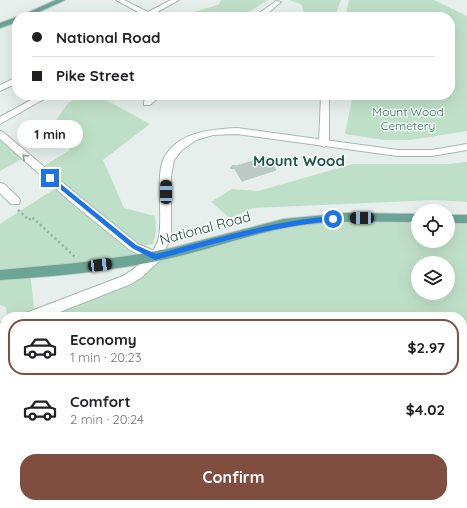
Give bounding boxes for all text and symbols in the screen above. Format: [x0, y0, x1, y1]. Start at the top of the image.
text: National Road [56, 28, 161, 47]
text: Pike Street [56, 66, 135, 85]
park label: Mount Wood Cemetery [372, 104, 444, 133]
callout: 1 min [17, 120, 83, 148]
text: 1 min [34, 126, 66, 142]
district label: Mount Wood [253, 151, 345, 170]
one-way arrow [22, 154, 30, 161]
route end [41, 169, 59, 187]
car [160, 180, 172, 204]
map controls [411, 204, 455, 300]
button: locate [411, 204, 455, 248]
street label: National Road [158, 207, 252, 249]
route start [324, 210, 342, 228]
car [350, 212, 374, 224]
button: layers [411, 256, 455, 300]
car [87, 258, 113, 272]
icon: car [22, 329, 58, 365]
text: Economy [70, 330, 137, 349]
text: $2.97 [407, 338, 445, 357]
text: 1 min · 20:23 [70, 349, 142, 365]
icon: car [22, 391, 58, 427]
text: Comfort [70, 392, 131, 411]
text: $4.02 [406, 400, 445, 419]
text: 2 min · 20:24 [70, 411, 144, 427]
button: Confirm [20, 454, 447, 500]

